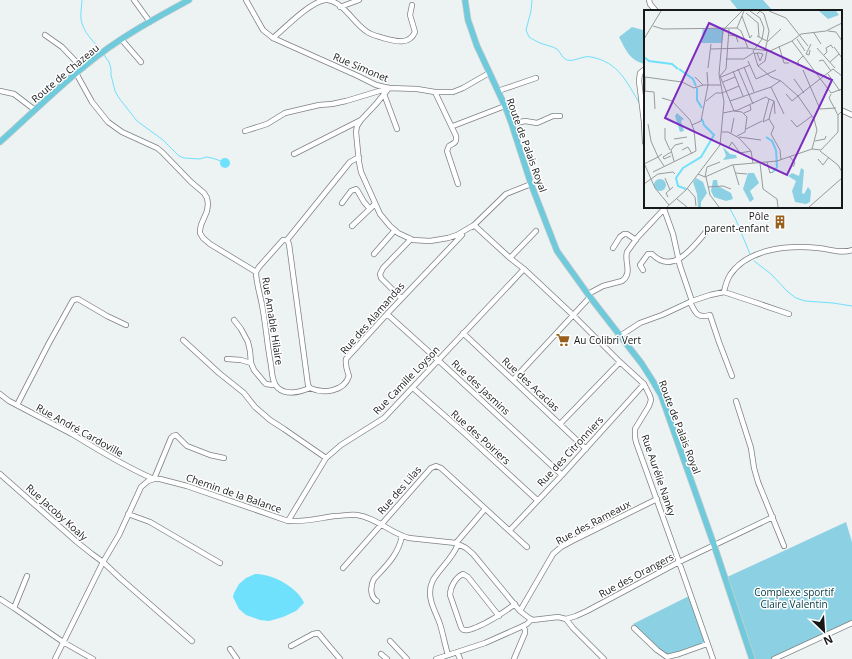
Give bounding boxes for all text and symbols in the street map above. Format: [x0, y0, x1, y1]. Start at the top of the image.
inset map [644, 10, 842, 208]
street label: Route de Chazeau [28, 41, 102, 105]
street label: Rue Simonet [331, 49, 391, 85]
street label: Route de Palais Royal [503, 96, 551, 194]
place label: Pôle parent-enfant [704, 209, 769, 235]
building icon: Pôle parent-enfant [772, 214, 788, 230]
street label: Rue Amable Hilaire [259, 276, 287, 366]
street label: Rue des Alamandas [337, 279, 407, 357]
supermarket icon: Au Colibri Vert [555, 332, 571, 348]
place label: Au Colibri Vert [574, 333, 641, 347]
street label: Rue Camille Loyson [370, 343, 442, 417]
street label: Rue des Acacias [499, 354, 563, 414]
street label: Rue des Jasmins [449, 356, 513, 418]
street label: Route de Palais Royal [656, 378, 704, 476]
street label: Rue André Cardoville [34, 400, 126, 460]
street label: Rue des Poiriers [448, 407, 514, 468]
street label: Rue des Citronniers [534, 413, 606, 489]
street label: Rue Aurélie Nanky [638, 432, 680, 519]
street label: Rue des Lilas [374, 463, 424, 517]
street label: Chemin de la Balance [184, 470, 284, 516]
street label: Rue Jacoby Koaly [23, 481, 92, 544]
street label: Rue des Rameaux [553, 496, 634, 548]
street label: Rue des Orangers [596, 549, 676, 601]
park label: Complexe sportif Claire Valentin [754, 585, 834, 611]
north arrow [804, 611, 844, 651]
text: N [821, 632, 836, 649]

